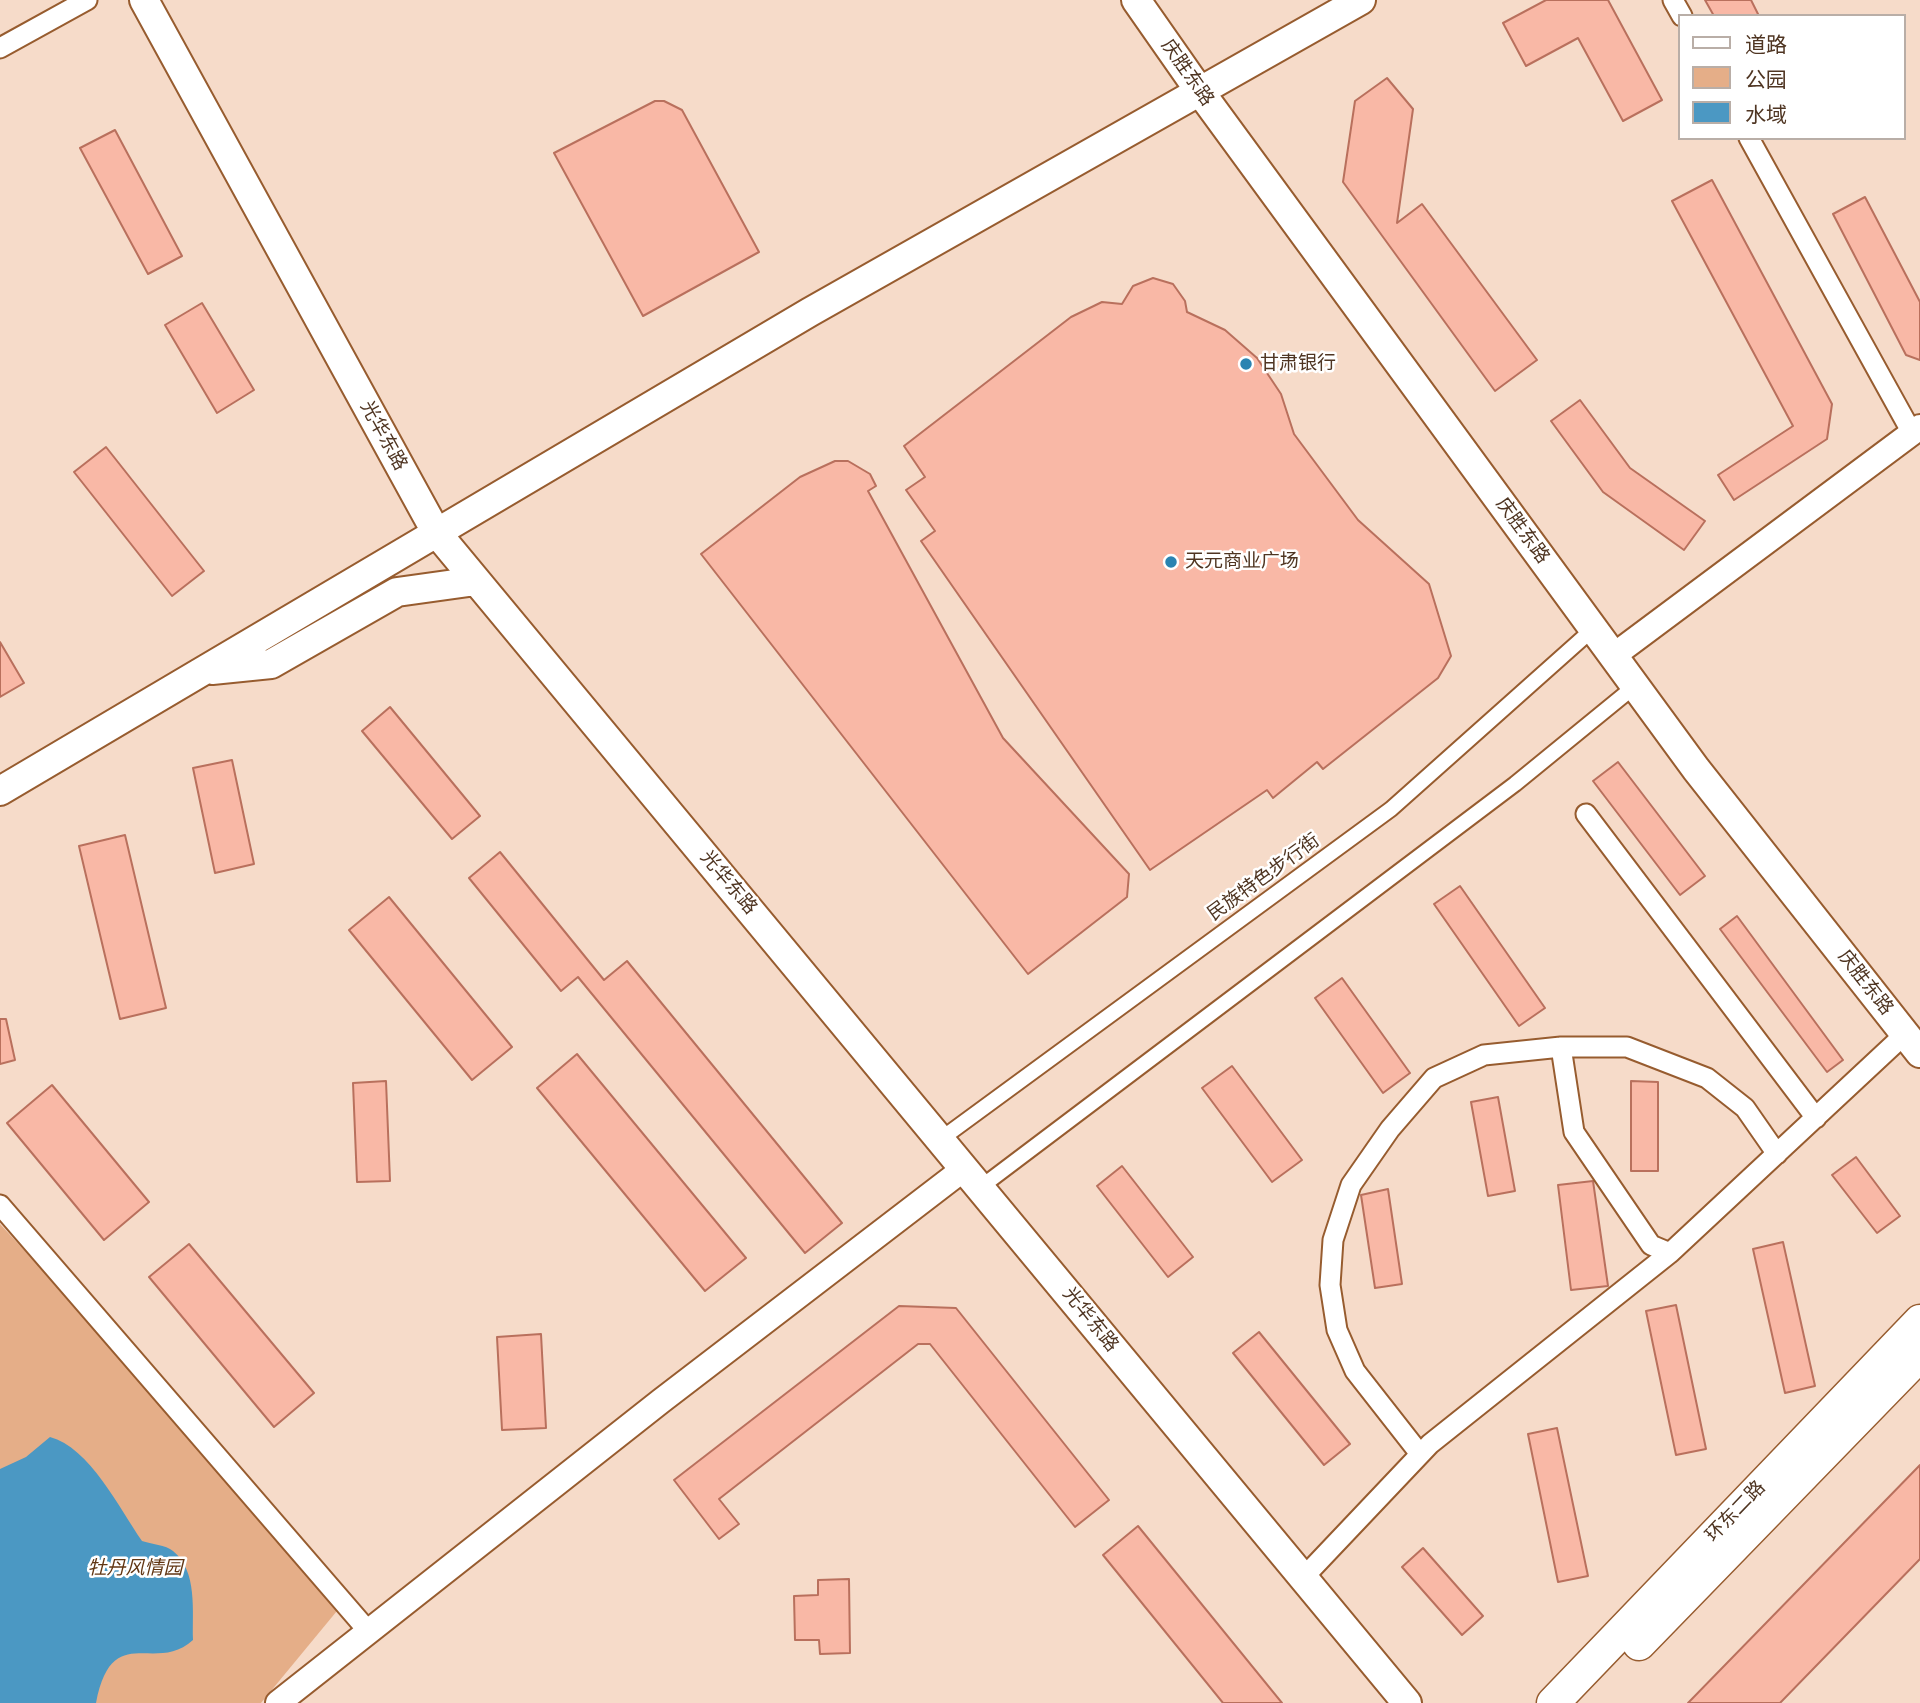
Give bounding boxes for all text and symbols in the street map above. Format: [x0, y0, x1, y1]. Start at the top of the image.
legend [1678, 14, 1906, 140]
text: 道路 [1745, 33, 1787, 57]
street label: 庆胜东路 [1156, 35, 1218, 111]
text: 公园 [1745, 68, 1787, 92]
text: 水域 [1745, 103, 1787, 127]
place label: 甘肃银行 [1260, 353, 1336, 375]
marker: 甘肃银行 [1238, 356, 1254, 372]
street label: 光华东路 [355, 397, 411, 475]
street label: 庆胜东路 [1490, 494, 1554, 568]
place label: 天元商业广场 [1185, 551, 1299, 573]
marker: 天元商业广场 [1163, 554, 1179, 570]
street label: 民族特色步行街 [1203, 830, 1325, 926]
street label: 光华东路 [695, 847, 761, 919]
street label: 庆胜东路 [1833, 946, 1897, 1020]
street label: 光华东路 [1057, 1283, 1123, 1357]
street label: 环东二路 [1701, 1477, 1771, 1547]
park label: 牡丹风情园 [88, 1558, 182, 1580]

